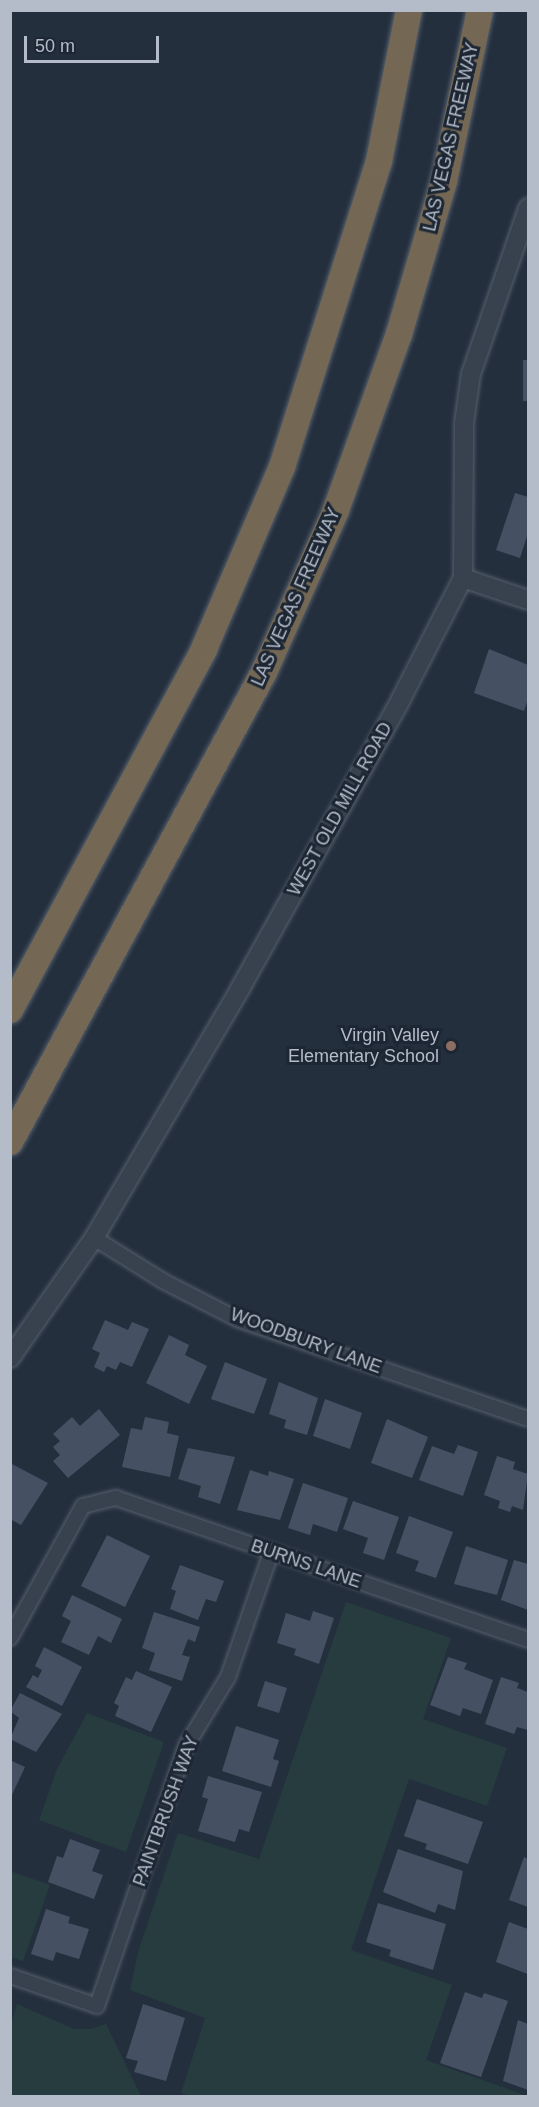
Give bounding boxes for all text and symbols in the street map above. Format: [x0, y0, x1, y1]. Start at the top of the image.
scale bar [27, 24, 162, 62]
text: 50 m [35, 36, 75, 56]
street label: LAS VEGAS FREEWAY [419, 41, 483, 233]
street label: LAS VEGAS FREEWAY [247, 504, 345, 690]
street label: WEST OLD MILL ROAD [283, 718, 397, 900]
place label: Virgin Valley Elementary School [288, 1025, 439, 1068]
marker: Virgin Valley Elementary School [444, 1039, 458, 1053]
street label: WOODBURY LANE [227, 1304, 385, 1378]
street label: BURNS LANE [248, 1535, 364, 1593]
street label: PAINTBRUSH WAY [129, 1733, 203, 1889]

